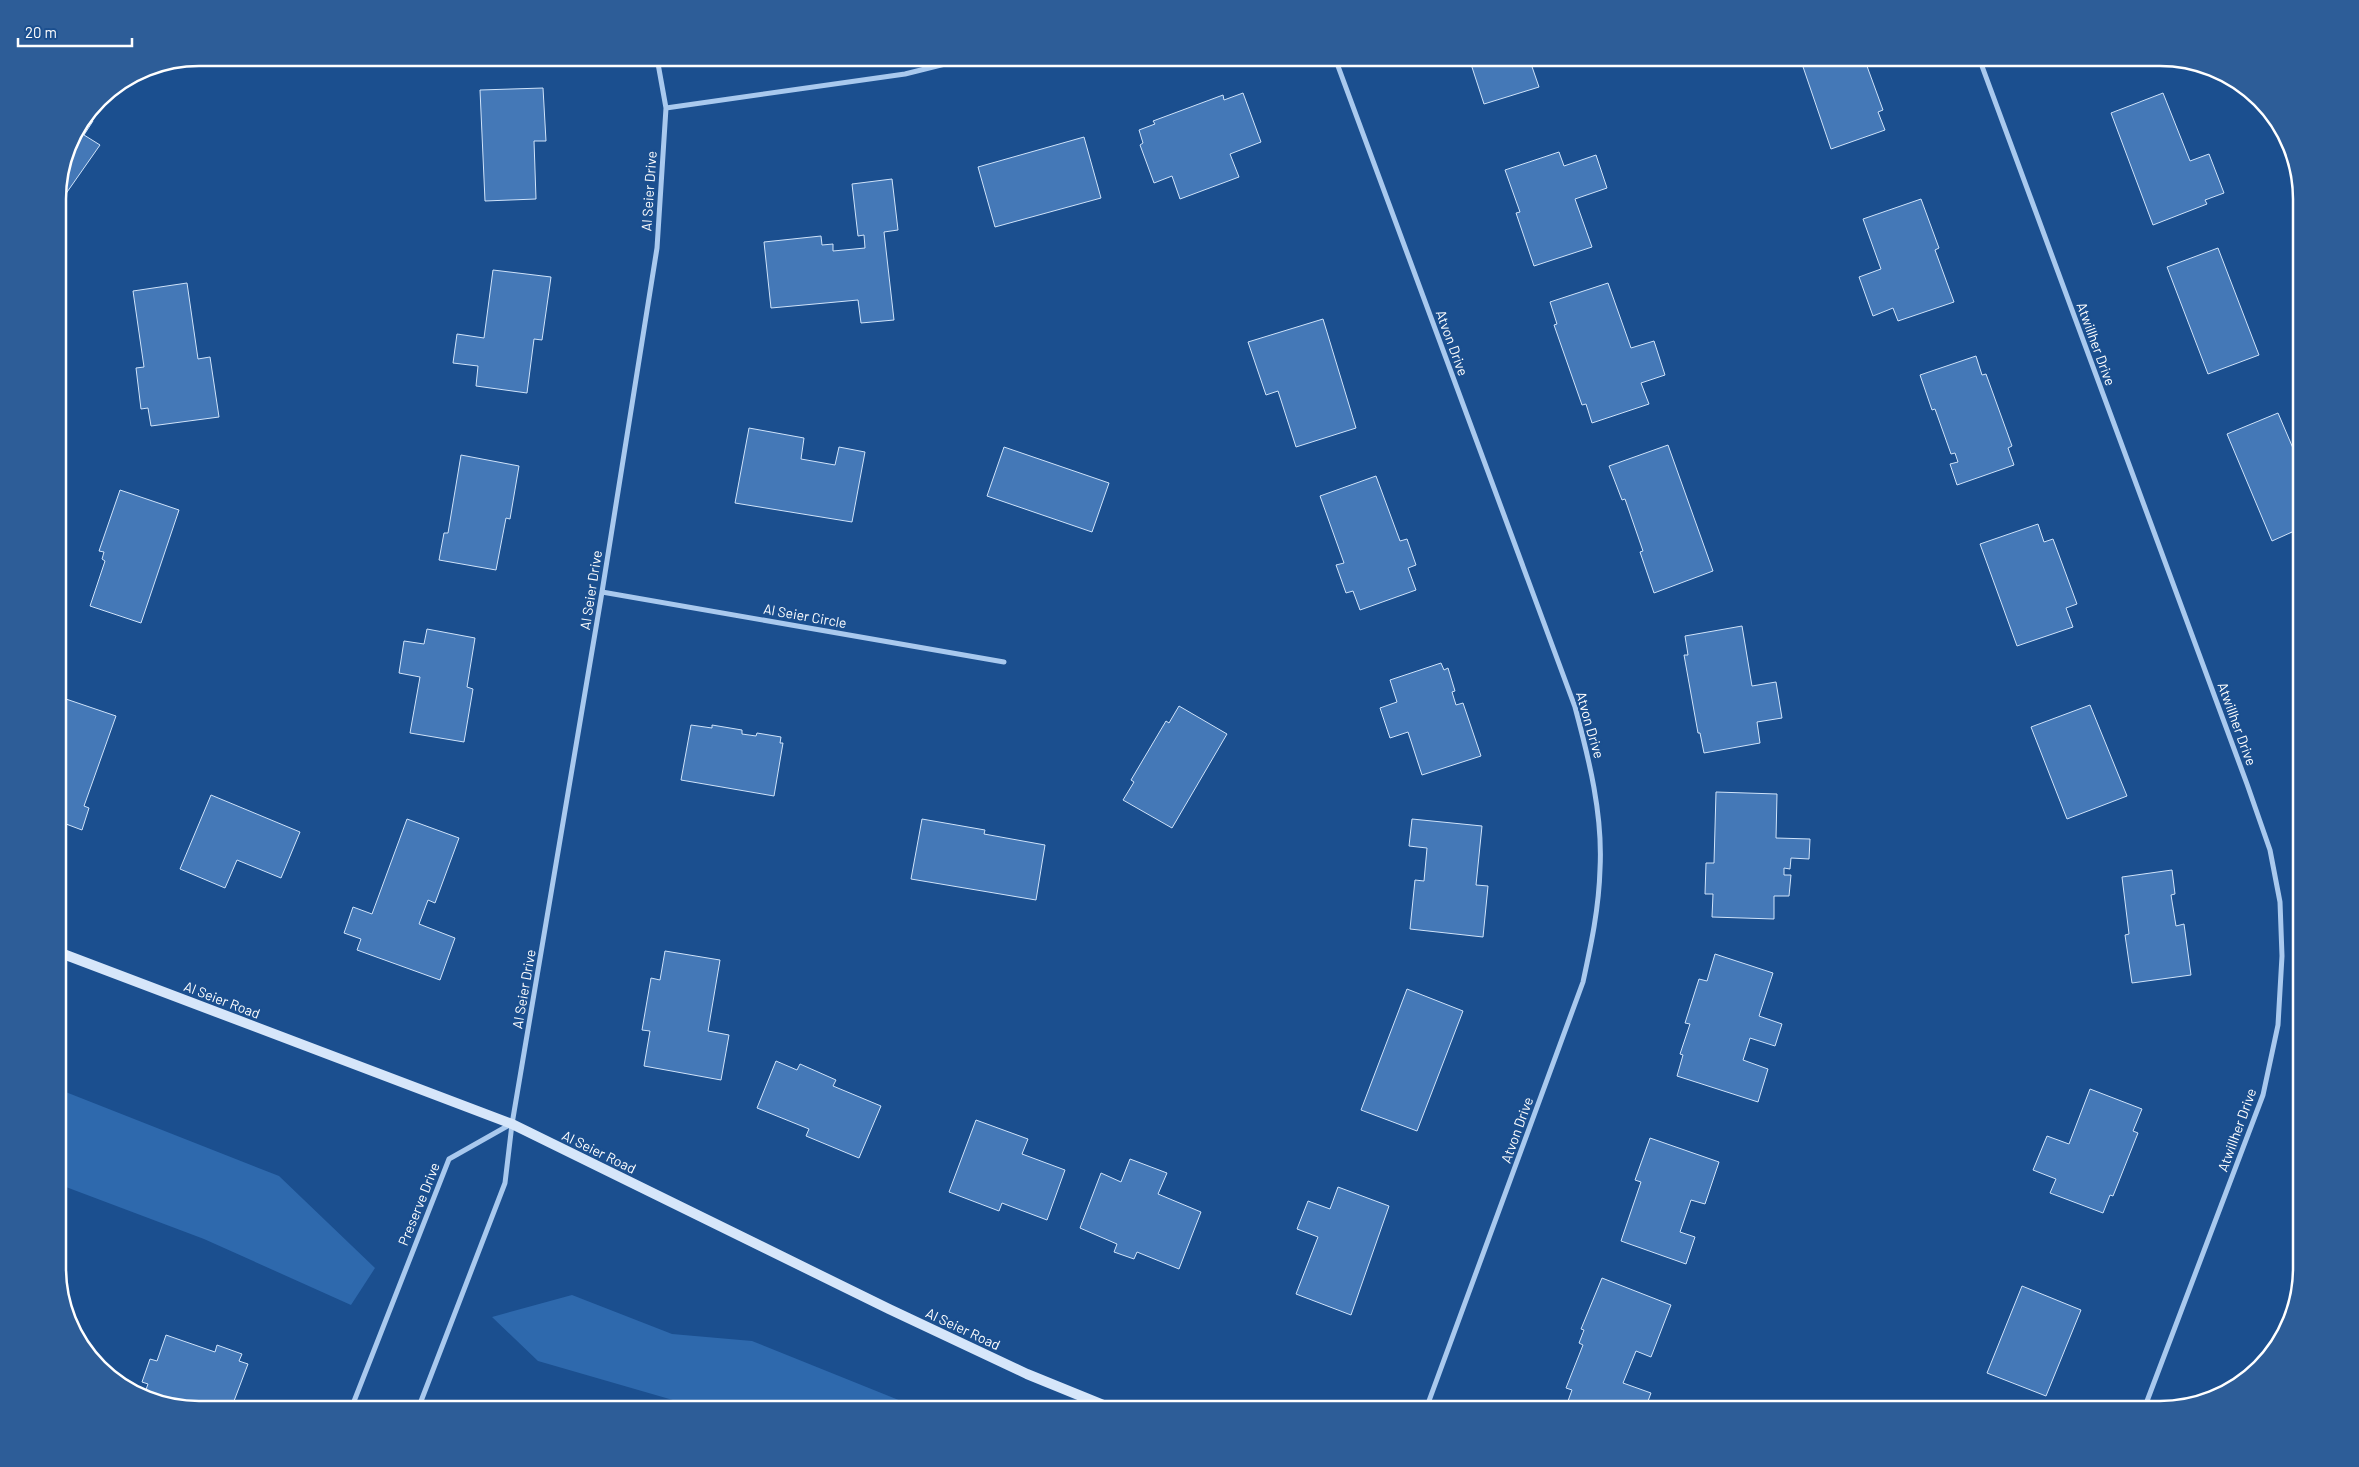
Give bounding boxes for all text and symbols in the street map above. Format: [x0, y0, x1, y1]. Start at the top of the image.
scale bar [18, 15, 131, 47]
text: 20 m [25, 23, 57, 41]
street label: Al Seier Drive [637, 150, 660, 232]
street label: Atwillher Drive [2074, 300, 2119, 388]
street label: Atvon Drive [1433, 307, 1472, 378]
street label: Al Seier Drive [576, 549, 605, 631]
street label: Al Seier Circle [762, 600, 848, 631]
street label: Atwillher Drive [2215, 680, 2260, 768]
street label: Atvon Drive [1573, 689, 1608, 760]
street label: Al Seier Drive [508, 948, 539, 1030]
street label: Al Seier Road [182, 977, 263, 1022]
street label: Atwillher Drive [2214, 1086, 2259, 1174]
street label: Atvon Drive [1497, 1094, 1536, 1165]
street label: Al Seier Road [560, 1126, 639, 1177]
street label: Preserve Drive [394, 1160, 443, 1248]
street label: Al Seier Road [923, 1304, 1003, 1353]

